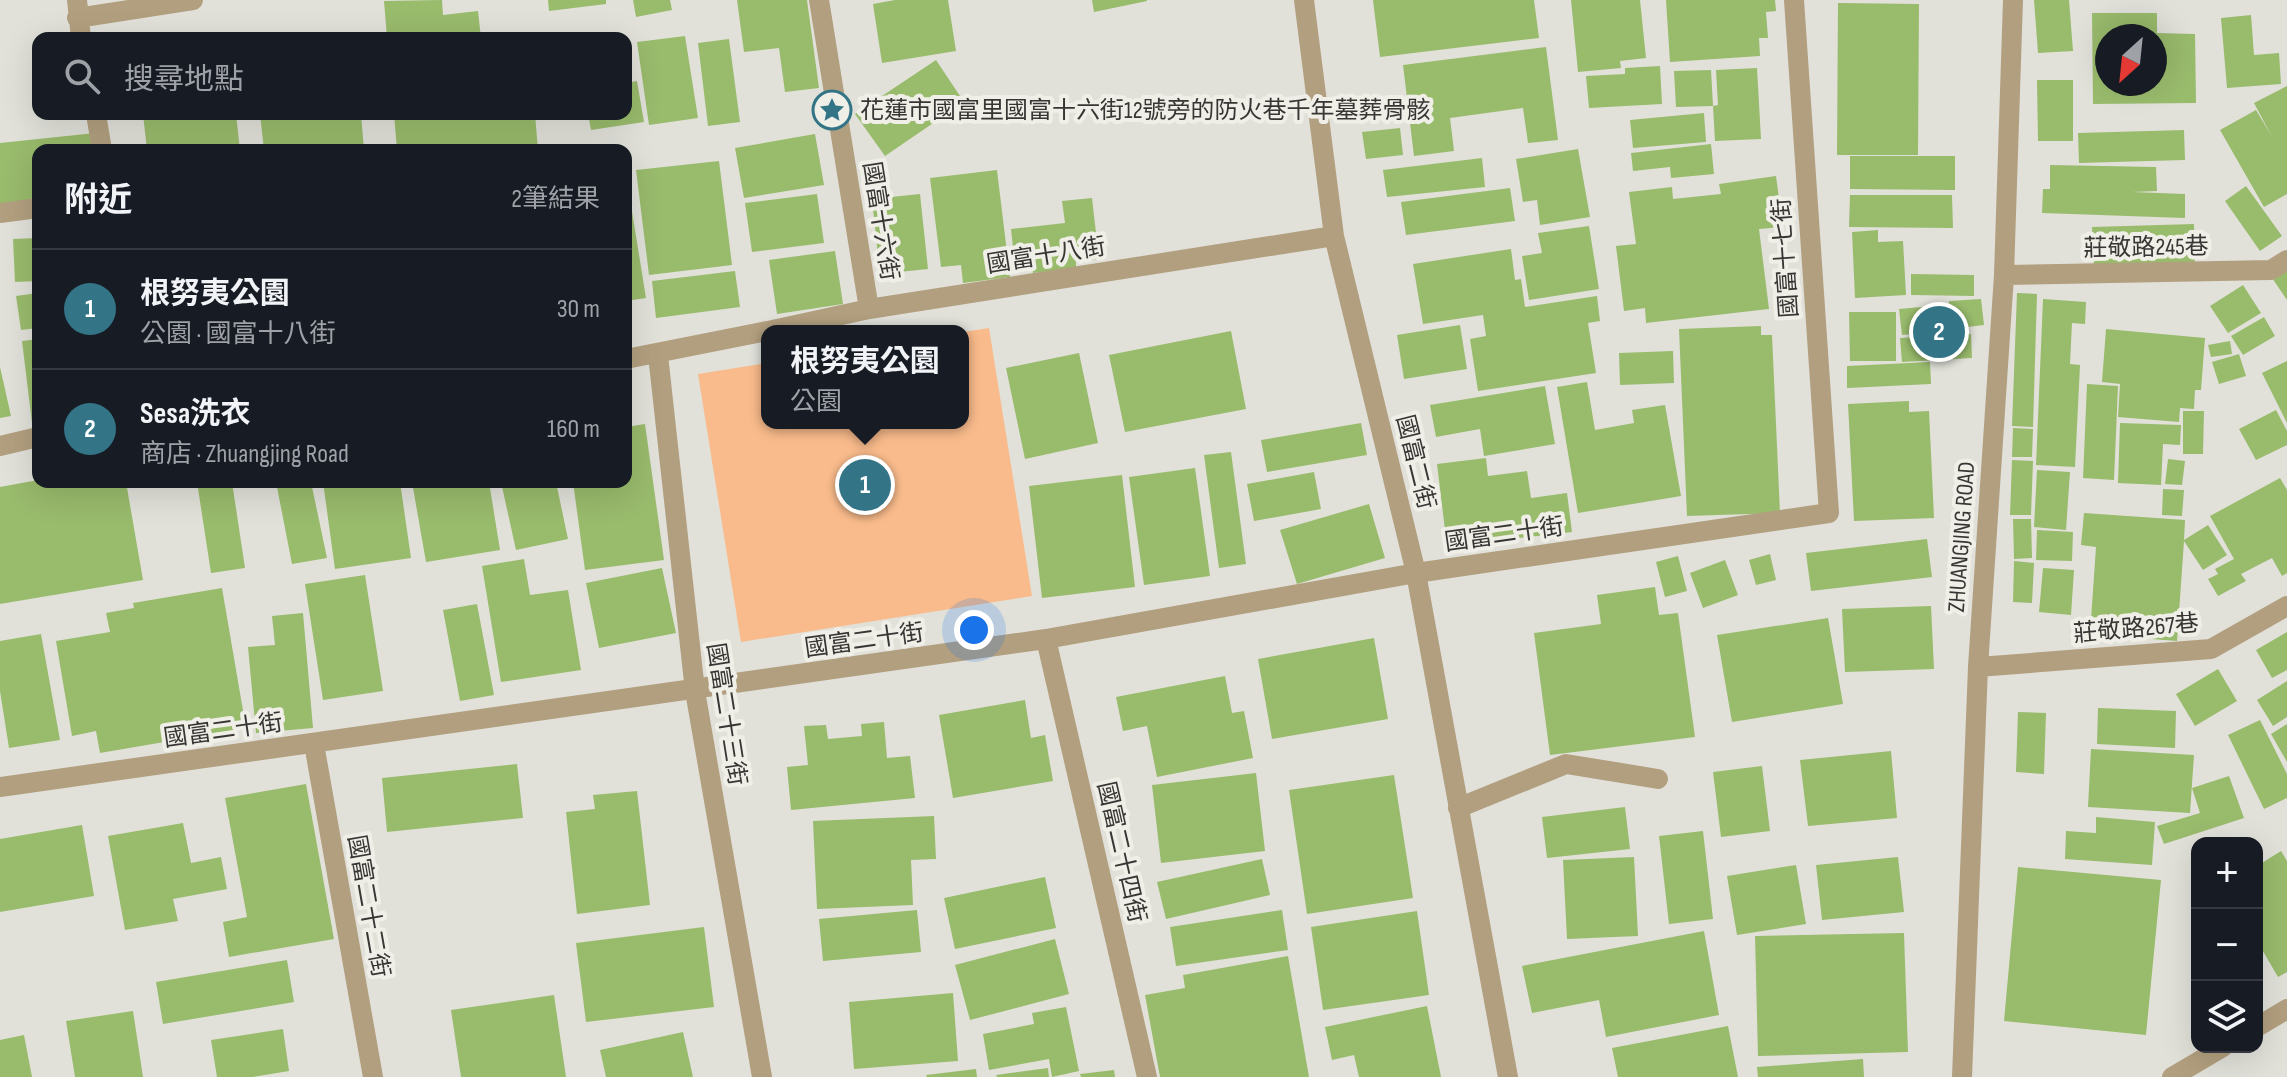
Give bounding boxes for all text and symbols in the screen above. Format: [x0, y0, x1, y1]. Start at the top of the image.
north arrow [2095, 24, 2167, 96]
search box [32, 32, 632, 120]
icon: search [60, 54, 104, 98]
text: 搜尋地點 [124, 62, 244, 98]
place icon: 花蓮市國富里國富十六街12號旁的防火巷千年墓葬骨骸 [811, 89, 853, 131]
place label: 花蓮市國富里國富十六街12號旁的防火巷千年墓葬骨骸 [860, 96, 1431, 125]
street label: 國富十六街 [857, 160, 904, 283]
text: 附近 [64, 180, 132, 221]
text: 2筆結果 [511, 184, 600, 215]
street label: 國富十七街 [1767, 197, 1804, 319]
street label: 國富十八街 [985, 232, 1108, 279]
street label: 莊敬路245巷 [2083, 232, 2209, 263]
text: 根努夷公園 [140, 276, 290, 312]
text: 1 [85, 294, 95, 325]
text: 30 m [557, 294, 600, 325]
pin: 2 [1913, 302, 1965, 362]
text: 公園 · 國富十八街 [140, 319, 335, 350]
popup [761, 325, 969, 429]
text: 根努夷公園 [790, 344, 940, 380]
text: 公園 [790, 387, 842, 418]
text: Sesa洗衣 [140, 396, 250, 432]
street label: 國富二街 [1390, 412, 1441, 512]
text: 2 [84, 414, 96, 445]
text: 160 m [547, 414, 600, 445]
text: 商店 · Zhuangjing Road [140, 439, 349, 470]
pin: 1 [839, 455, 891, 515]
street label: ZHUANGJING ROAD [1942, 461, 1981, 613]
street label: 國富二十街 [1443, 512, 1566, 557]
street label: 莊敬路267巷 [2072, 609, 2200, 648]
your location [954, 610, 994, 650]
street label: 國富二十街 [803, 618, 926, 663]
street label: 國富二十三街 [701, 641, 752, 787]
street label: 國富二十街 [162, 708, 285, 753]
street label: 國富二十四街 [1091, 779, 1152, 926]
street label: 國富二十二街 [342, 833, 395, 980]
map controls [2191, 837, 2263, 1053]
button: + [2191, 837, 2263, 909]
button: − [2191, 909, 2263, 981]
button: layers [2191, 981, 2263, 1053]

